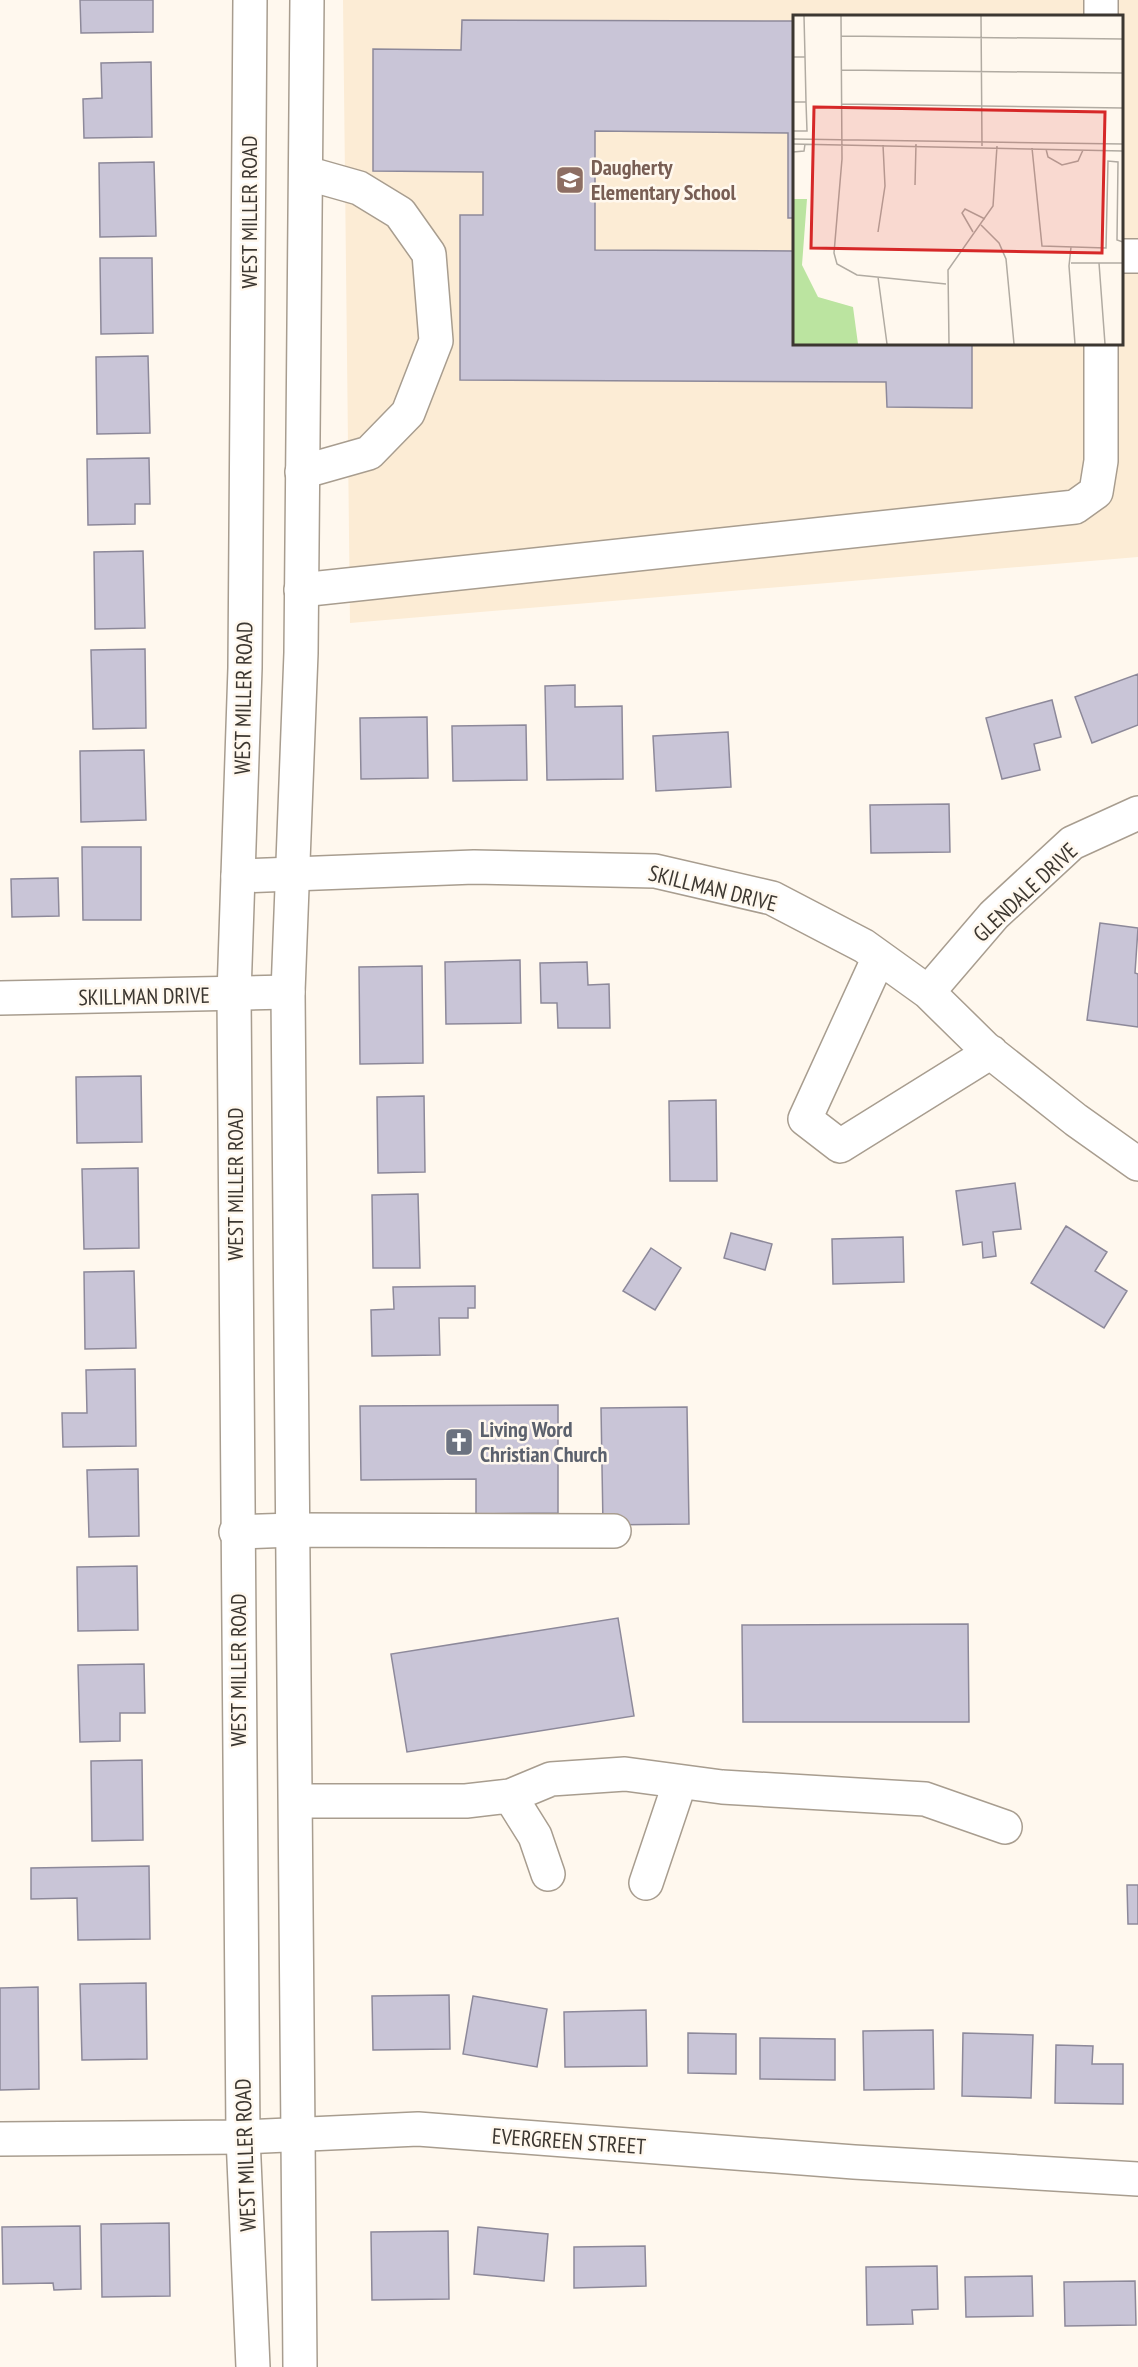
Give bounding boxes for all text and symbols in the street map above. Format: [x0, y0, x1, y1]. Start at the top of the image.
inset map [793, 15, 1123, 345]
street label: WEST MILLER ROAD [235, 135, 263, 289]
place label: Daugherty Elementary School [591, 153, 737, 206]
school or university icon: Daugherty Elementary School [554, 164, 586, 196]
street label: WEST MILLER ROAD [228, 621, 258, 775]
street label: GLENDALE DRIVE [967, 836, 1083, 948]
street label: SKILLMAN DRIVE [646, 859, 780, 917]
street label: SKILLMAN DRIVE [78, 981, 210, 1011]
street label: WEST MILLER ROAD [221, 1107, 249, 1261]
place label: Living Word Christian Church [480, 1415, 607, 1468]
church icon: Living Word Christian Church [443, 1426, 475, 1458]
street label: WEST MILLER ROAD [224, 1593, 252, 1747]
street label: WEST MILLER ROAD [228, 2078, 262, 2232]
street label: EVERGREEN STREET [491, 2122, 647, 2160]

